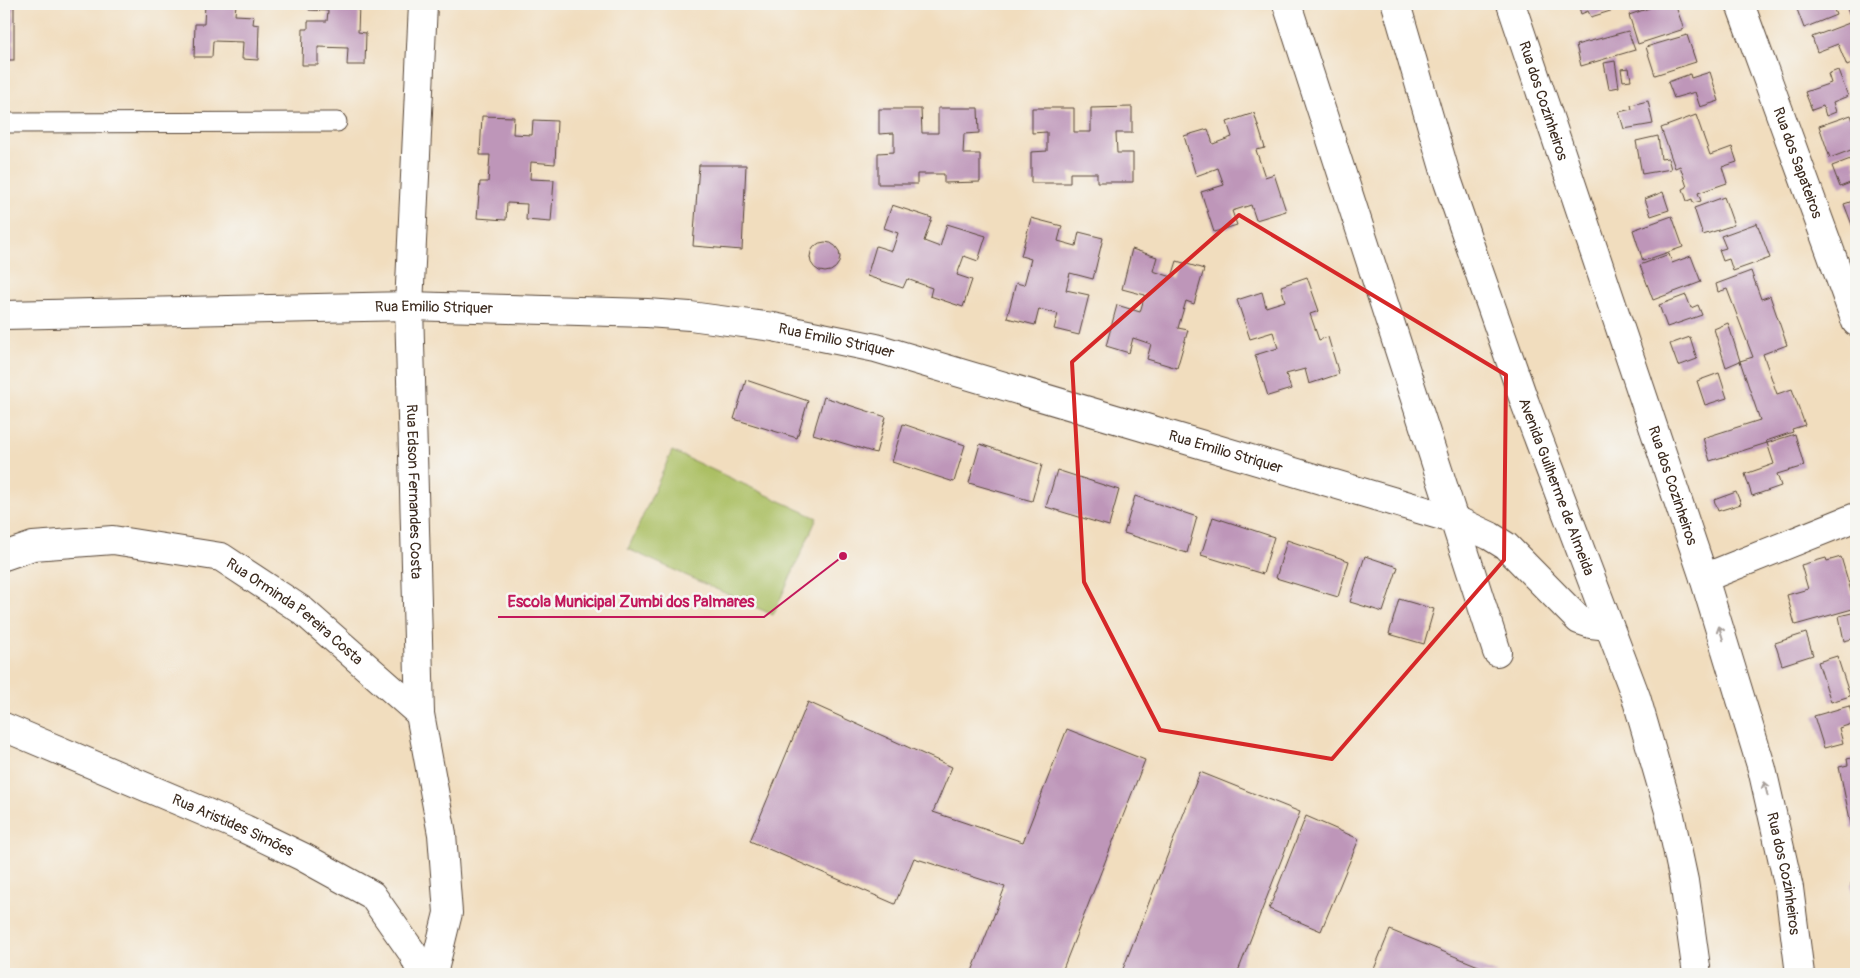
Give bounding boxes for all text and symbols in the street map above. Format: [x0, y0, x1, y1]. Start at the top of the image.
street label: Rua dos Cozinheiros [1514, 39, 1572, 163]
street label: Rua dos Sapateiros [1768, 105, 1827, 221]
street label: Rua Emilio Striquer [375, 297, 494, 318]
street label: Rua Emilio Striquer [777, 319, 897, 363]
street label: Avenida Guilherme de Almeida [1514, 396, 1598, 578]
street label: Rua Edson Fernandes Costa [402, 404, 425, 579]
street label: Rua dos Cozinheiros [1644, 424, 1701, 548]
street label: Rua Emilio Striquer [1166, 426, 1286, 478]
street label: Rua Orminda Pereira Costa [222, 554, 367, 669]
callout: Escola Municipal Zumbi dos Palmares [498, 586, 764, 617]
text: Escola Municipal Zumbi dos Palmares [508, 592, 755, 612]
one-way arrow [1715, 625, 1725, 641]
one-way arrow [1761, 781, 1770, 797]
street label: Rua Aristides Simões [169, 790, 297, 861]
street label: Rua dos Cozinheiros [1762, 810, 1804, 936]

